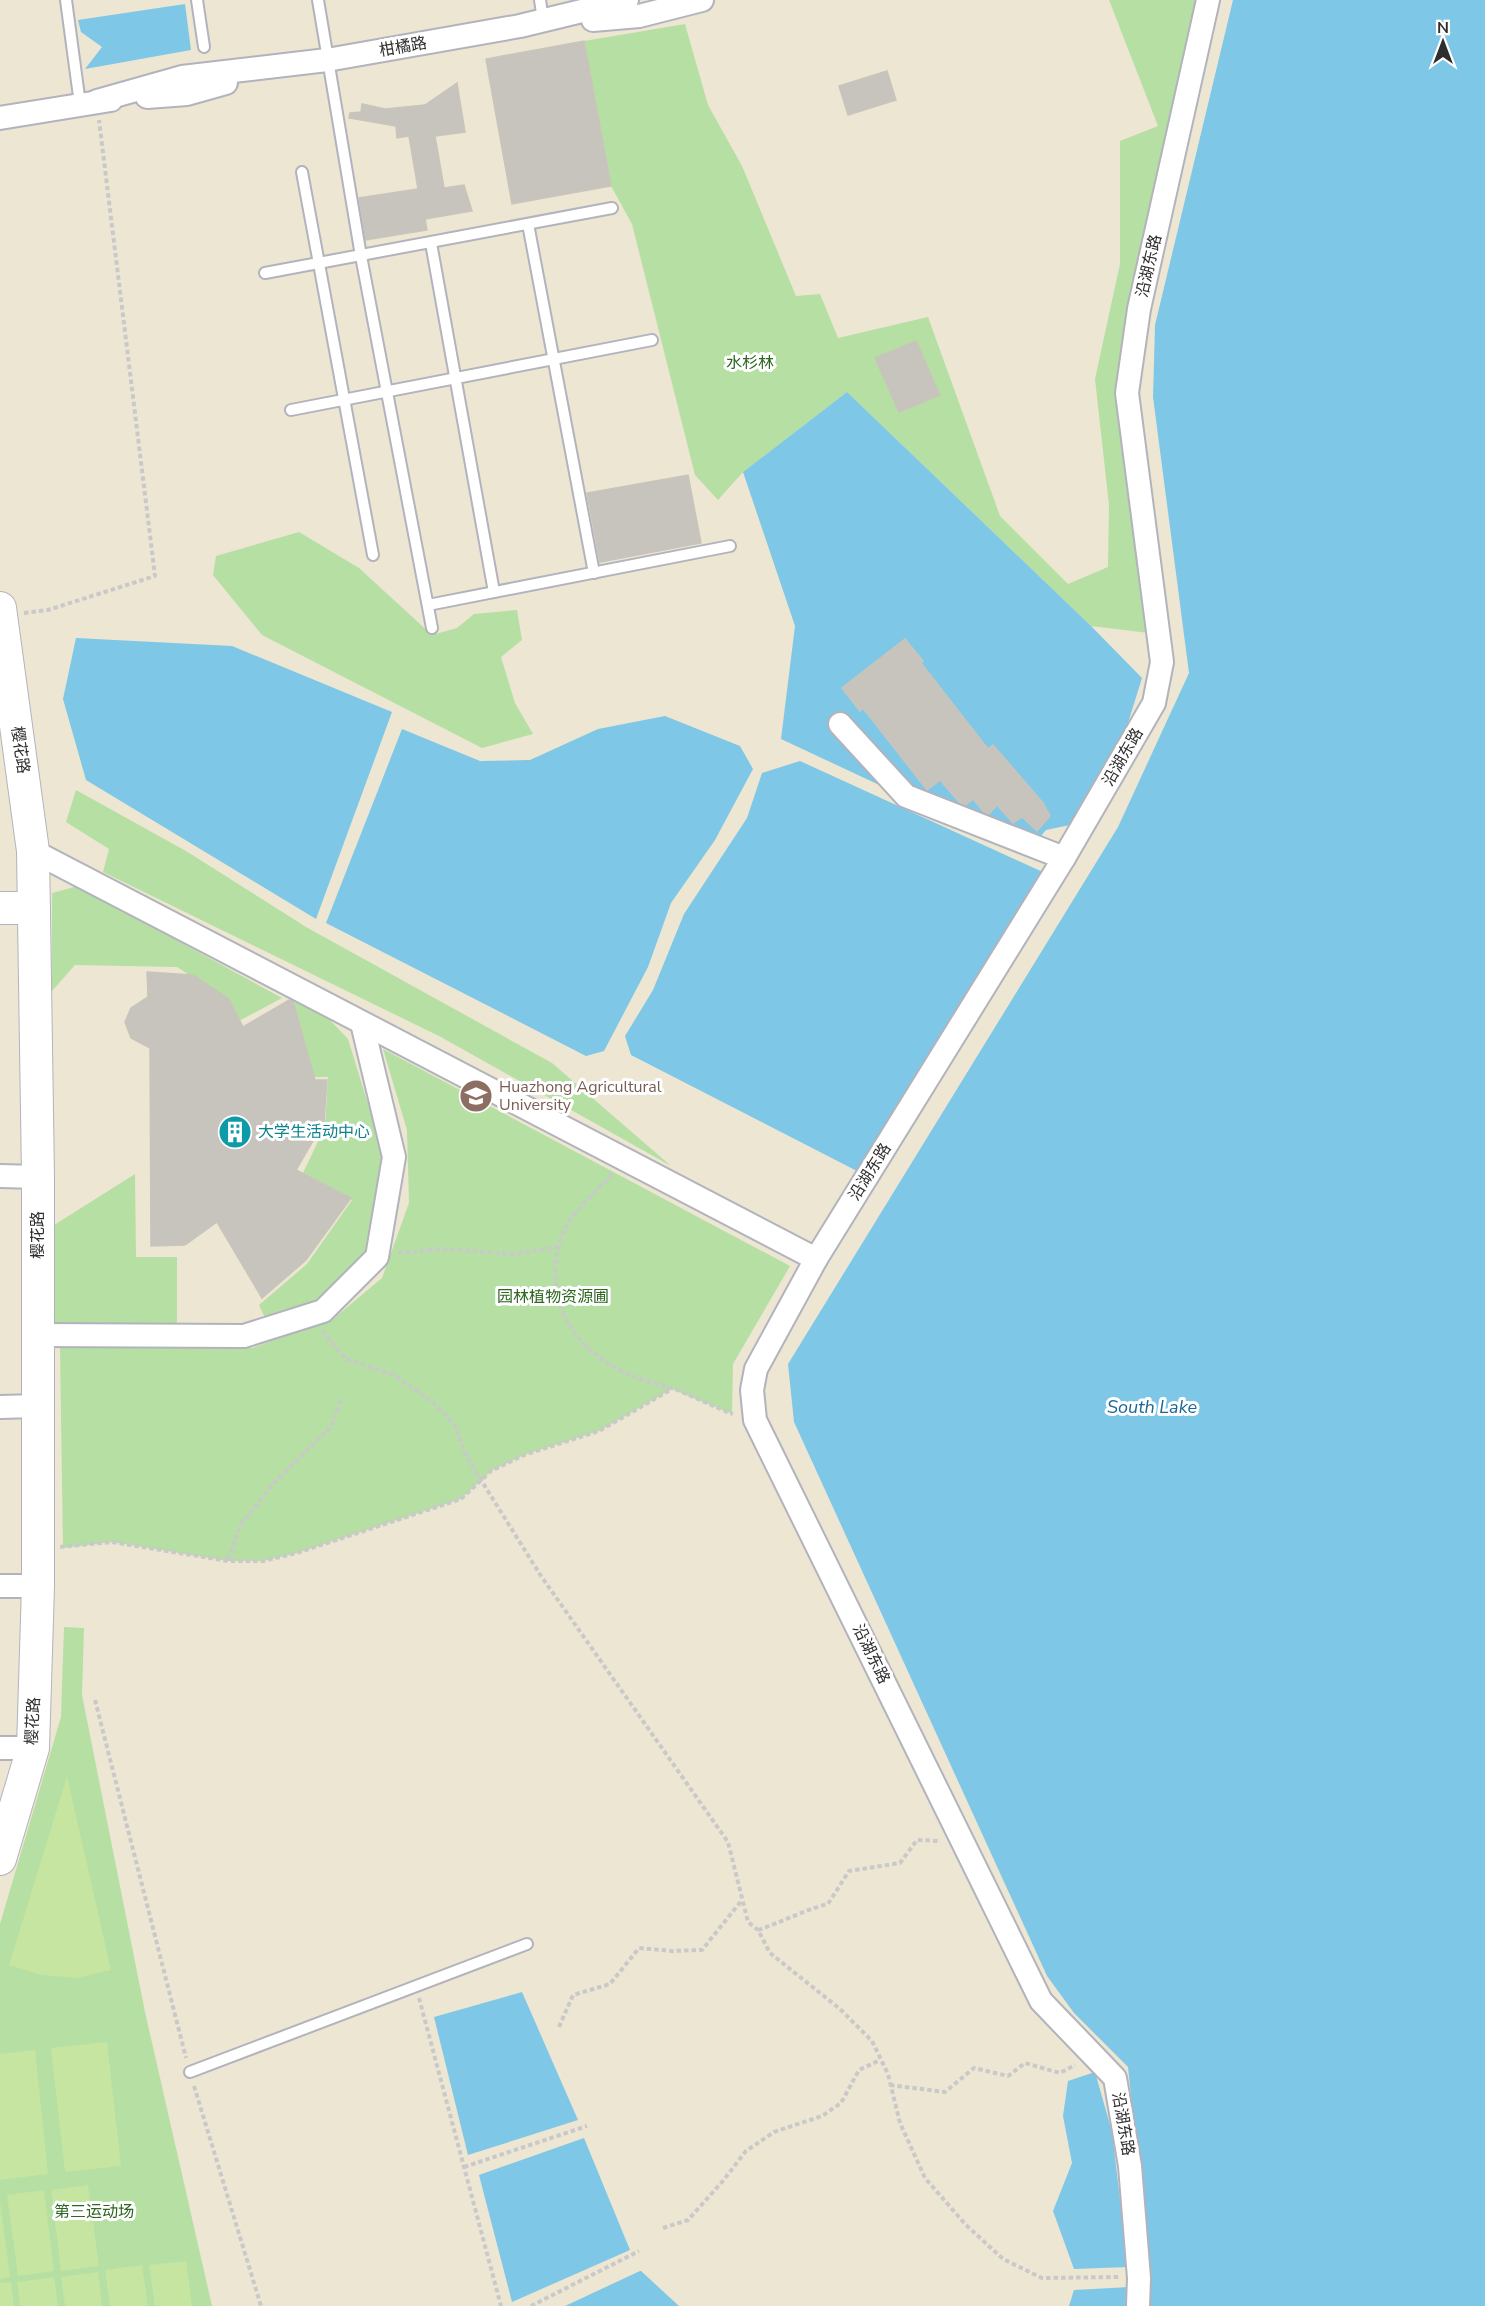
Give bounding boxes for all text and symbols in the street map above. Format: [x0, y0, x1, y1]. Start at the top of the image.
north arrow [1413, 12, 1473, 72]
text: N [1437, 17, 1449, 39]
street label: 柑橘路 [377, 32, 429, 62]
street label: 沿湖东路 [1131, 232, 1167, 300]
park label: 水杉林 [726, 352, 774, 374]
street label: 沿湖东路 [1097, 724, 1149, 790]
street label: 樱花路 [6, 725, 34, 775]
place label: Huazhong Agricultural University [499, 1076, 662, 1116]
school or university icon: Huazhong Agricultural University [458, 1078, 494, 1114]
building icon: 大学生活动中心 [217, 1114, 253, 1150]
place label: 大学生活动中心 [258, 1121, 370, 1143]
street label: 沿湖东路 [844, 1139, 896, 1205]
street label: 樱花路 [27, 1211, 49, 1259]
park label: 园林植物资源圃 [497, 1286, 609, 1308]
water label: South Lake [1107, 1395, 1197, 1419]
street label: 沿湖东路 [847, 1620, 895, 1688]
street label: 樱花路 [21, 1696, 45, 1746]
street label: 沿湖东路 [1107, 2091, 1139, 2157]
park label: 第三运动场 [54, 2201, 134, 2223]

